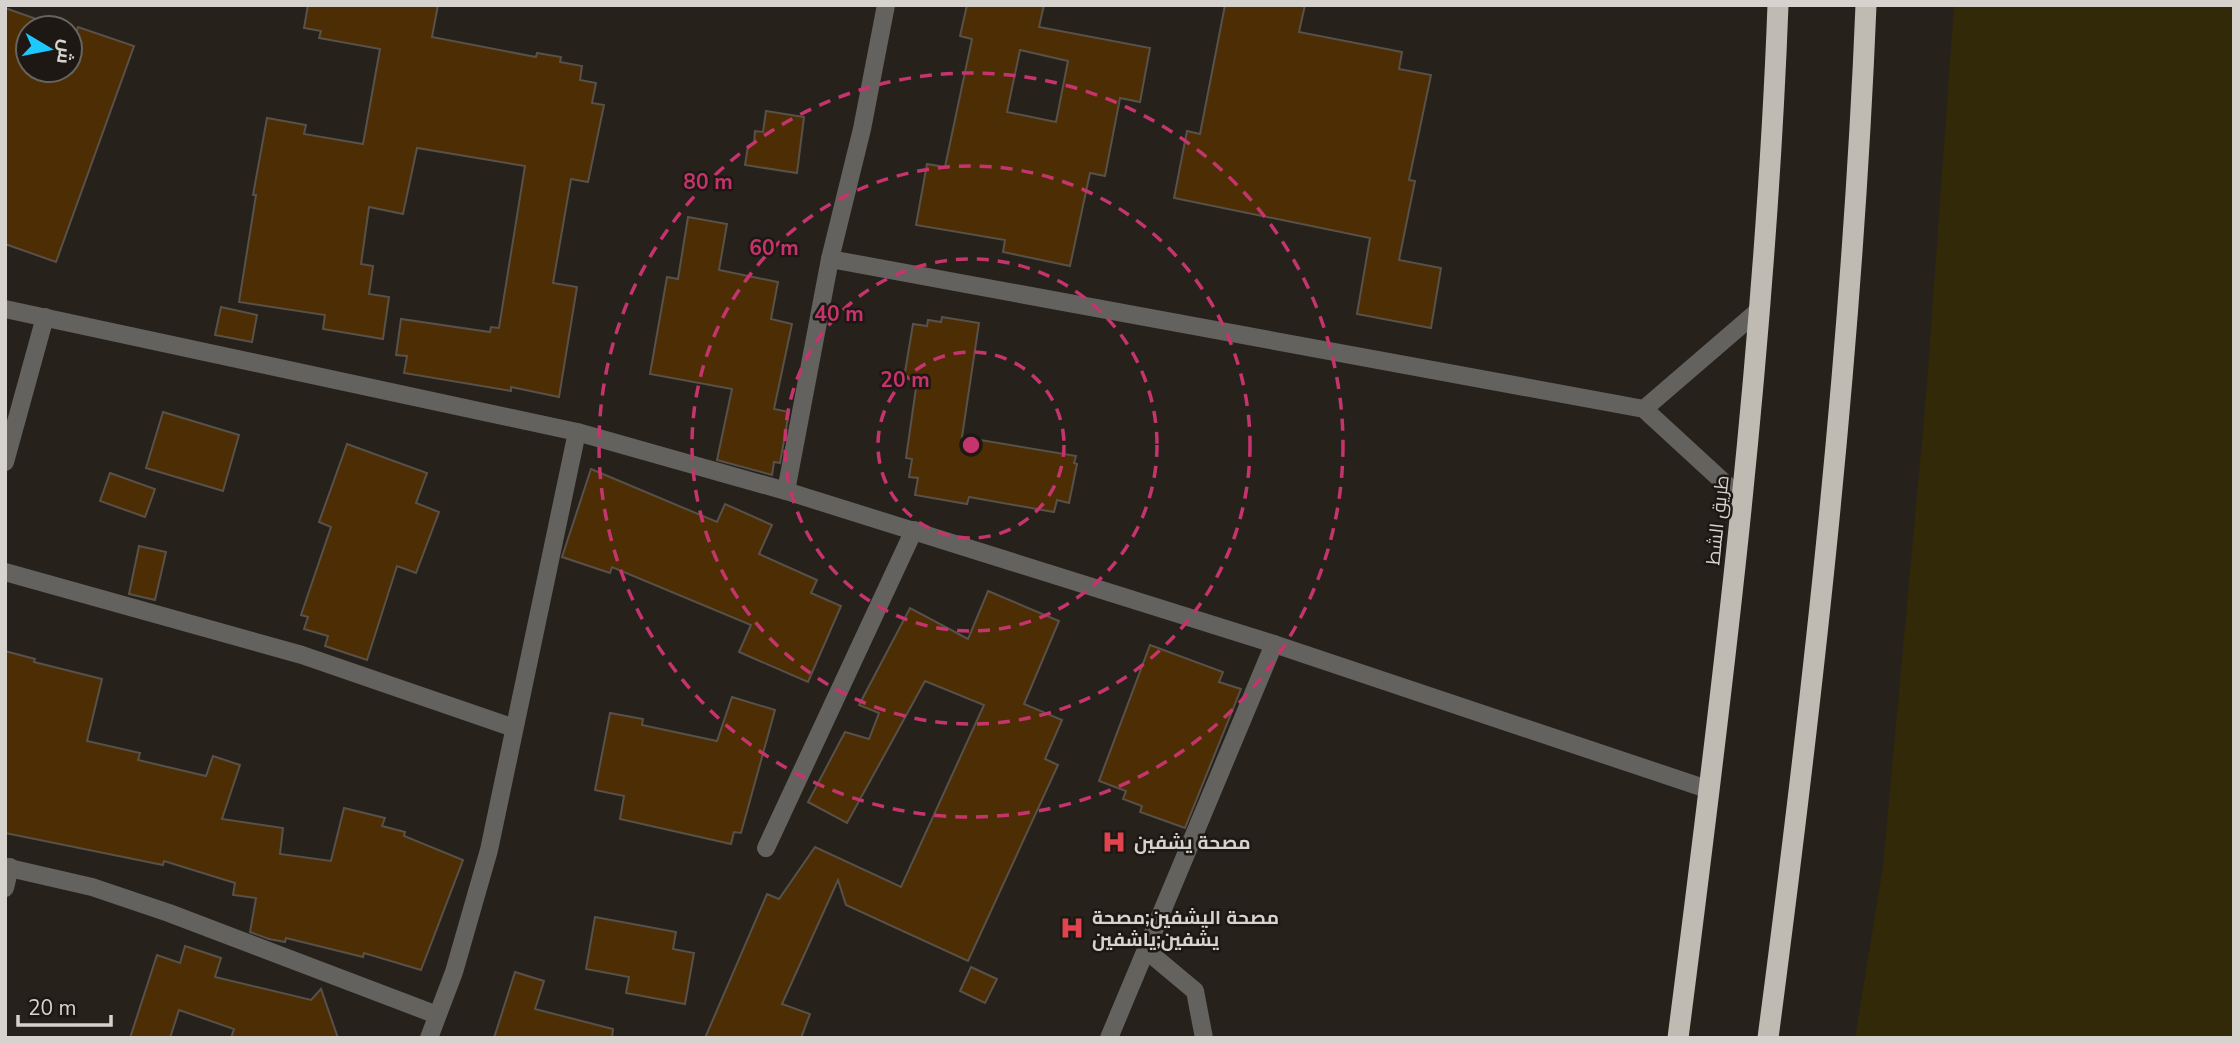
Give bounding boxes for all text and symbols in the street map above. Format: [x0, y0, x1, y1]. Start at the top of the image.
north arrow [14, 14, 84, 84]
text: ش [50, 38, 80, 66]
text: 80 m [683, 168, 733, 196]
text: 60 m [749, 234, 799, 262]
text: 40 m [814, 300, 864, 328]
text: 20 m [880, 366, 930, 394]
centre of rings [959, 433, 983, 457]
street label: طريق الشط [1700, 474, 1736, 566]
hospital icon: مصحة يشفين [1100, 828, 1128, 856]
place label: مصحة يشفين [1134, 830, 1250, 856]
place label: مصحة اليشفين;مصحة يشفين;ياشفين [1092, 905, 1279, 953]
hospital icon: مصحة اليشفين;مصحة يشفين;ياشفين [1058, 914, 1086, 942]
scale bar [18, 984, 110, 1028]
text: 20 m [28, 994, 77, 1022]

